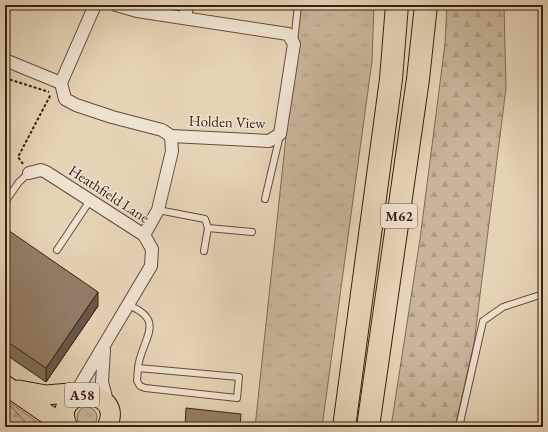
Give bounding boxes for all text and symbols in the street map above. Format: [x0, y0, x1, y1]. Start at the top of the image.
street label: Holden View [188, 111, 266, 132]
street label: Heathfield Lane [65, 160, 153, 227]
road number: M62 [381, 204, 417, 228]
road number: A58 [65, 383, 99, 407]

